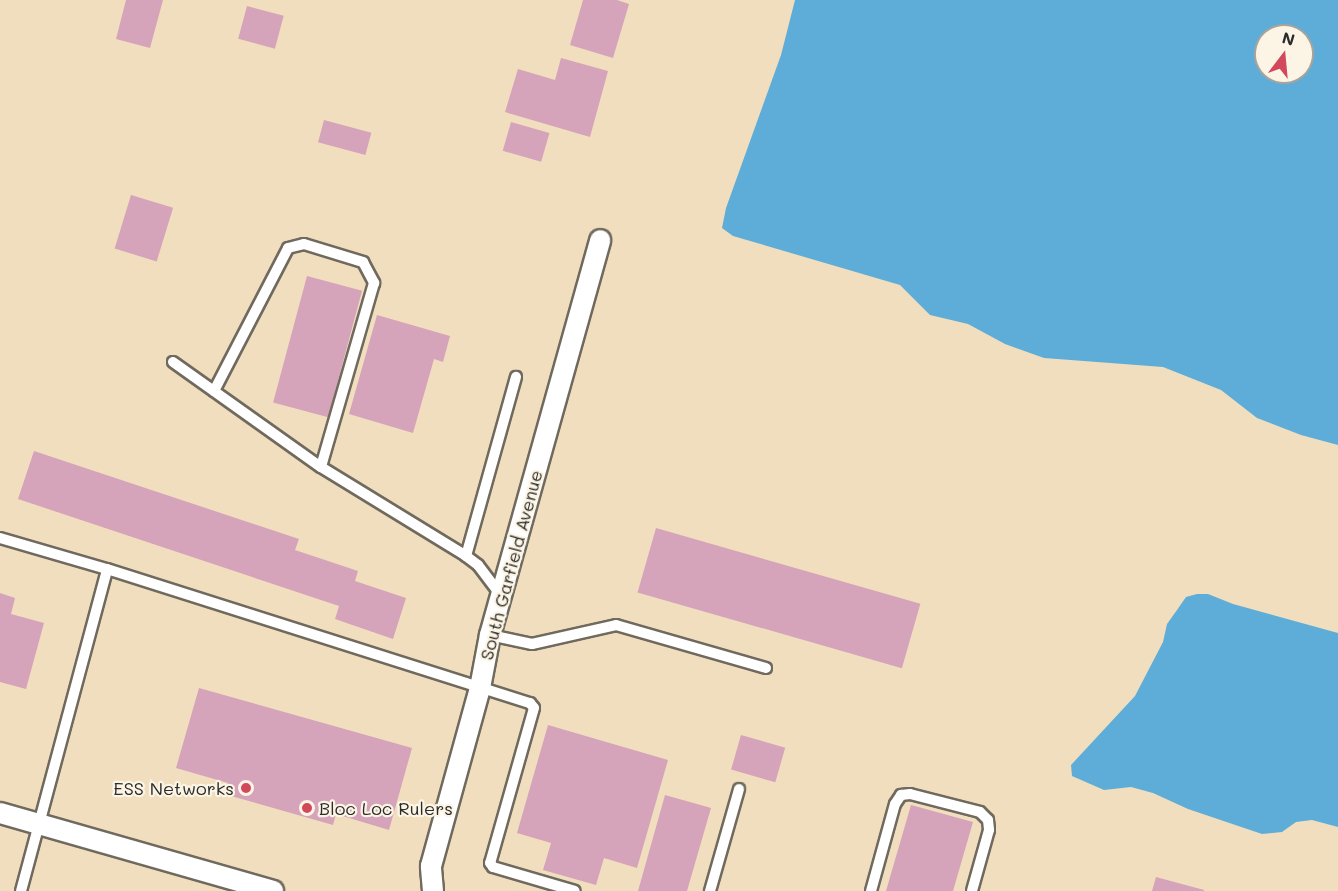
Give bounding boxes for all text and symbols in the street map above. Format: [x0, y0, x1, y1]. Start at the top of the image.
north arrow [1254, 24, 1314, 84]
text: N [1280, 26, 1297, 50]
street label: South Garfield Avenue [475, 468, 547, 662]
place label: ESS Networks [113, 777, 234, 799]
marker: ESS Networks [239, 781, 253, 795]
place label: Bloc Loc Rulers [319, 797, 453, 819]
marker: Bloc Loc Rulers [300, 801, 314, 815]

